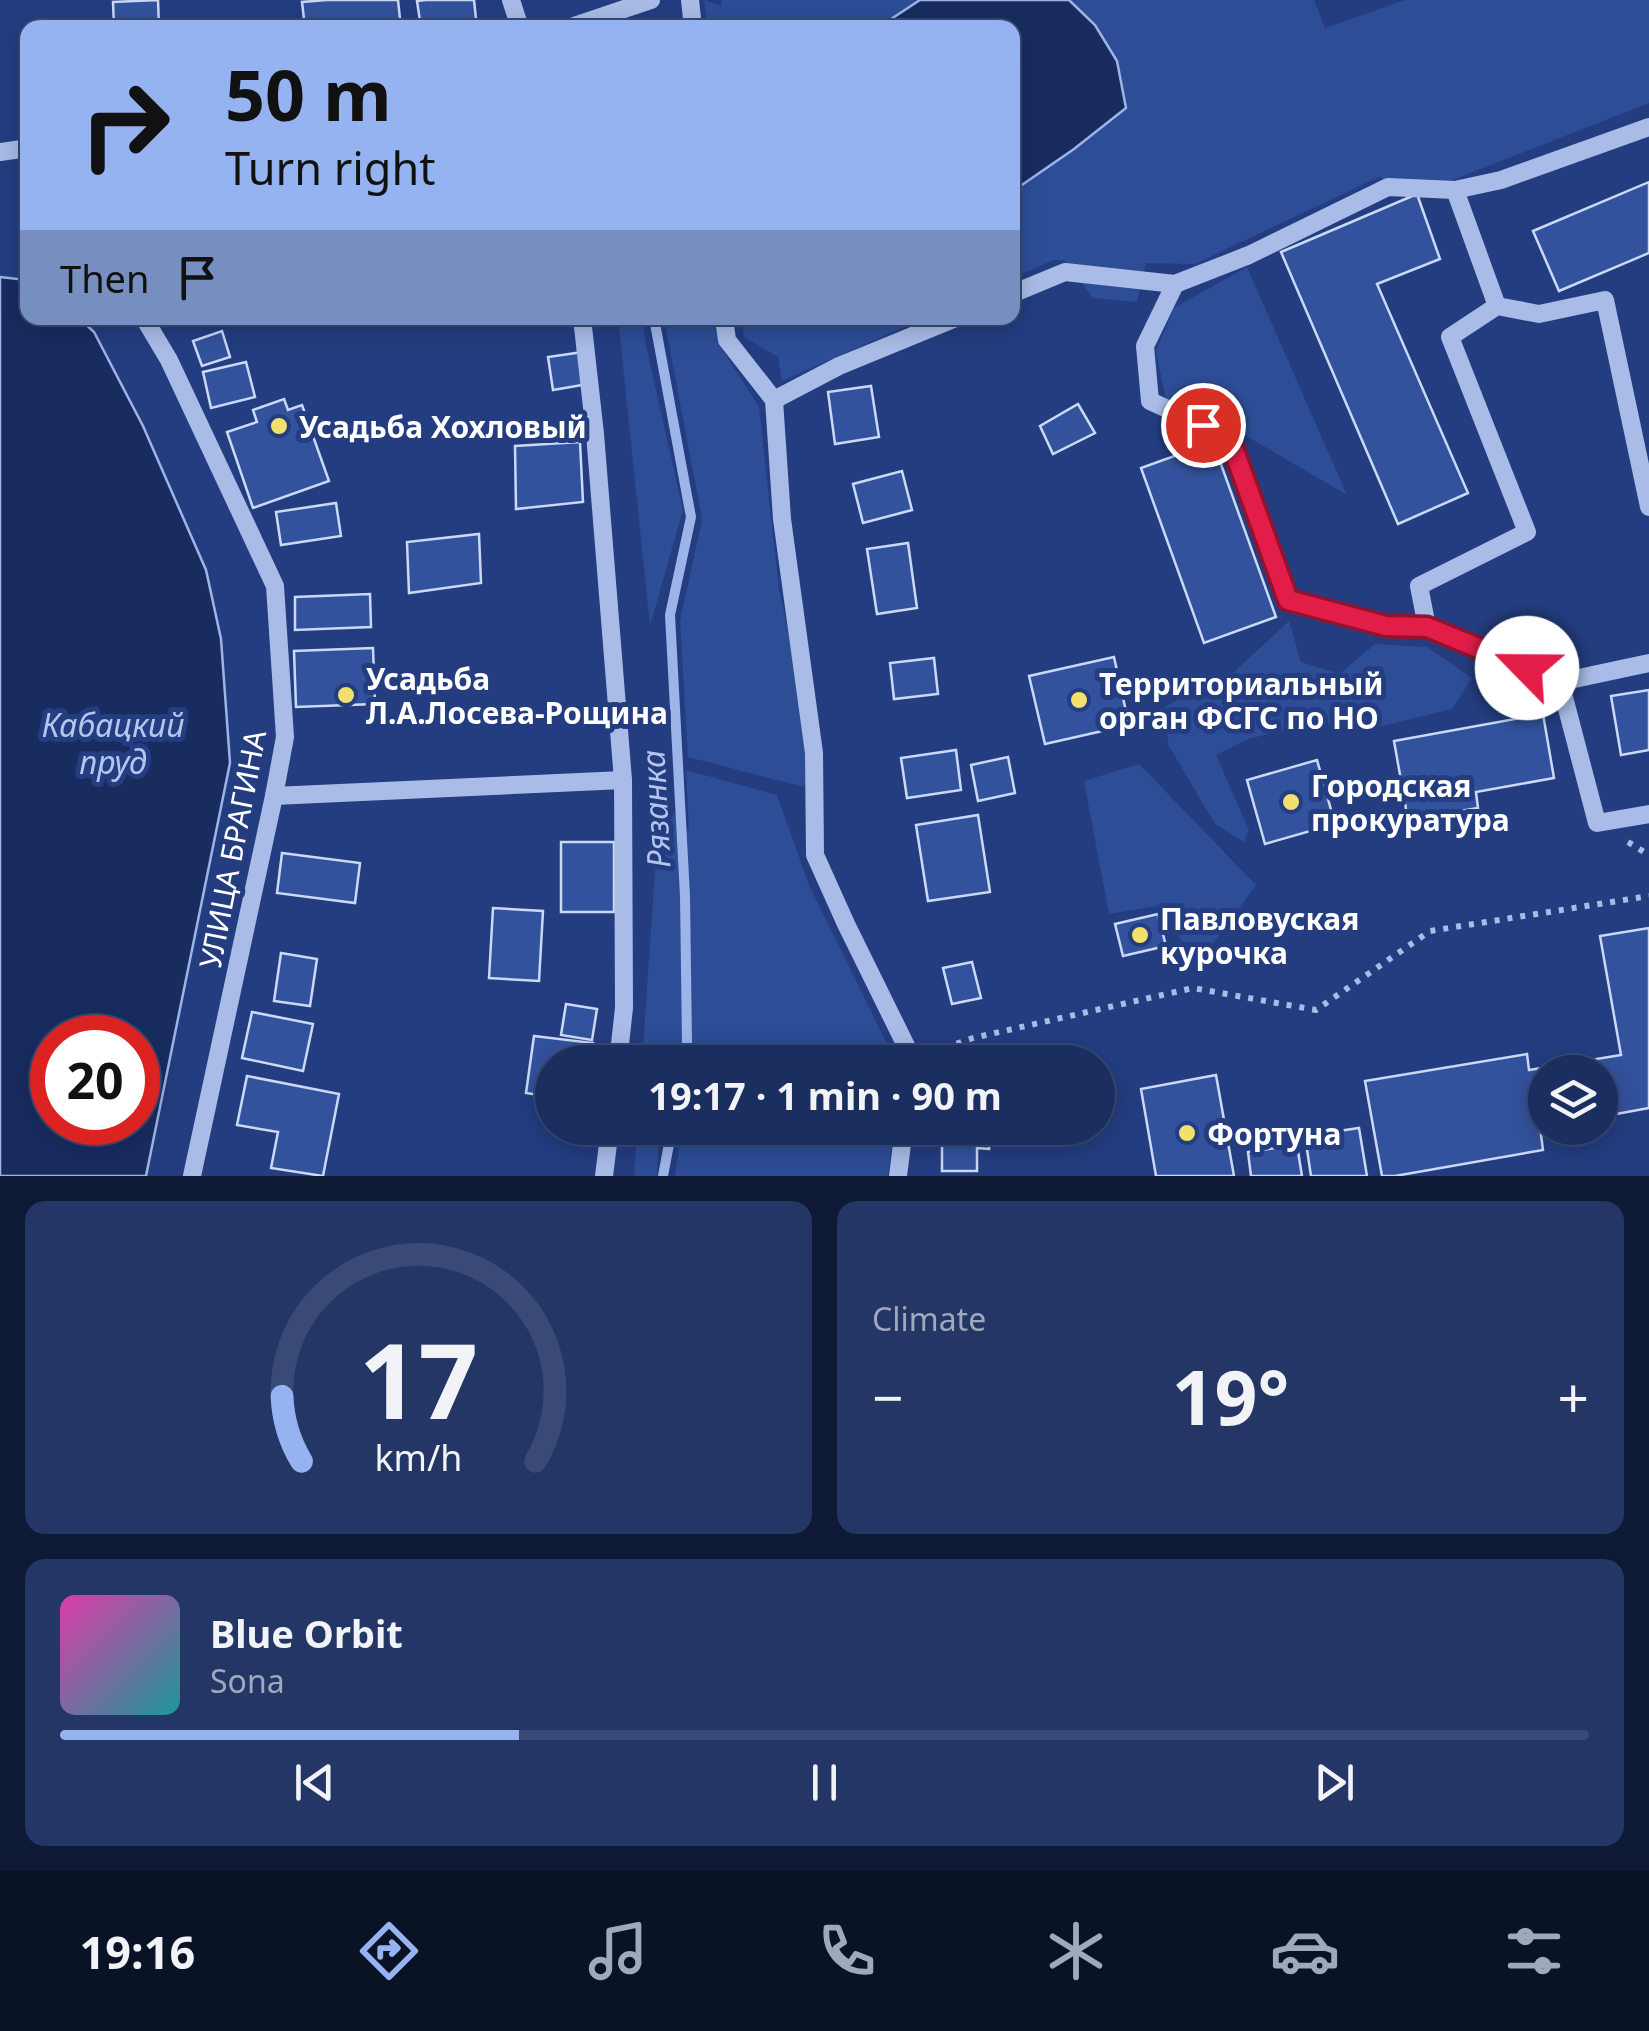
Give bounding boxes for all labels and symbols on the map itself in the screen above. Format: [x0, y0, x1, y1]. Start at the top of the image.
pin [1161, 383, 1246, 468]
place label: Усадьба Хохловый [299, 406, 587, 447]
marker: Усадьба Хохловый [268, 415, 290, 437]
position arrow [1475, 616, 1579, 720]
place label: Усадьба Л.А.Лосева-Рощина [366, 658, 668, 733]
place label: Территориальный орган ФСГС по НО [1099, 663, 1384, 738]
marker: Усадьба Л.А.Лосева-Рощина [335, 684, 357, 706]
marker: Территориальный орган ФСГС по НО [1068, 689, 1090, 711]
water label: Кабацкий пруд [42, 703, 184, 783]
street label: УЛИЦА БРАГИНА [189, 725, 275, 972]
water label: Рязанка [630, 749, 680, 869]
place label: Городская прокуратура [1311, 765, 1510, 840]
marker: Городская прокуратура [1280, 791, 1302, 813]
place label: Павловуская курочка [1160, 898, 1359, 973]
marker: Павловуская курочка [1129, 924, 1151, 946]
speed limit sign: 20 [30, 1015, 160, 1145]
place label: Фортуна [1207, 1113, 1341, 1154]
marker: Фортуна [1176, 1122, 1198, 1144]

